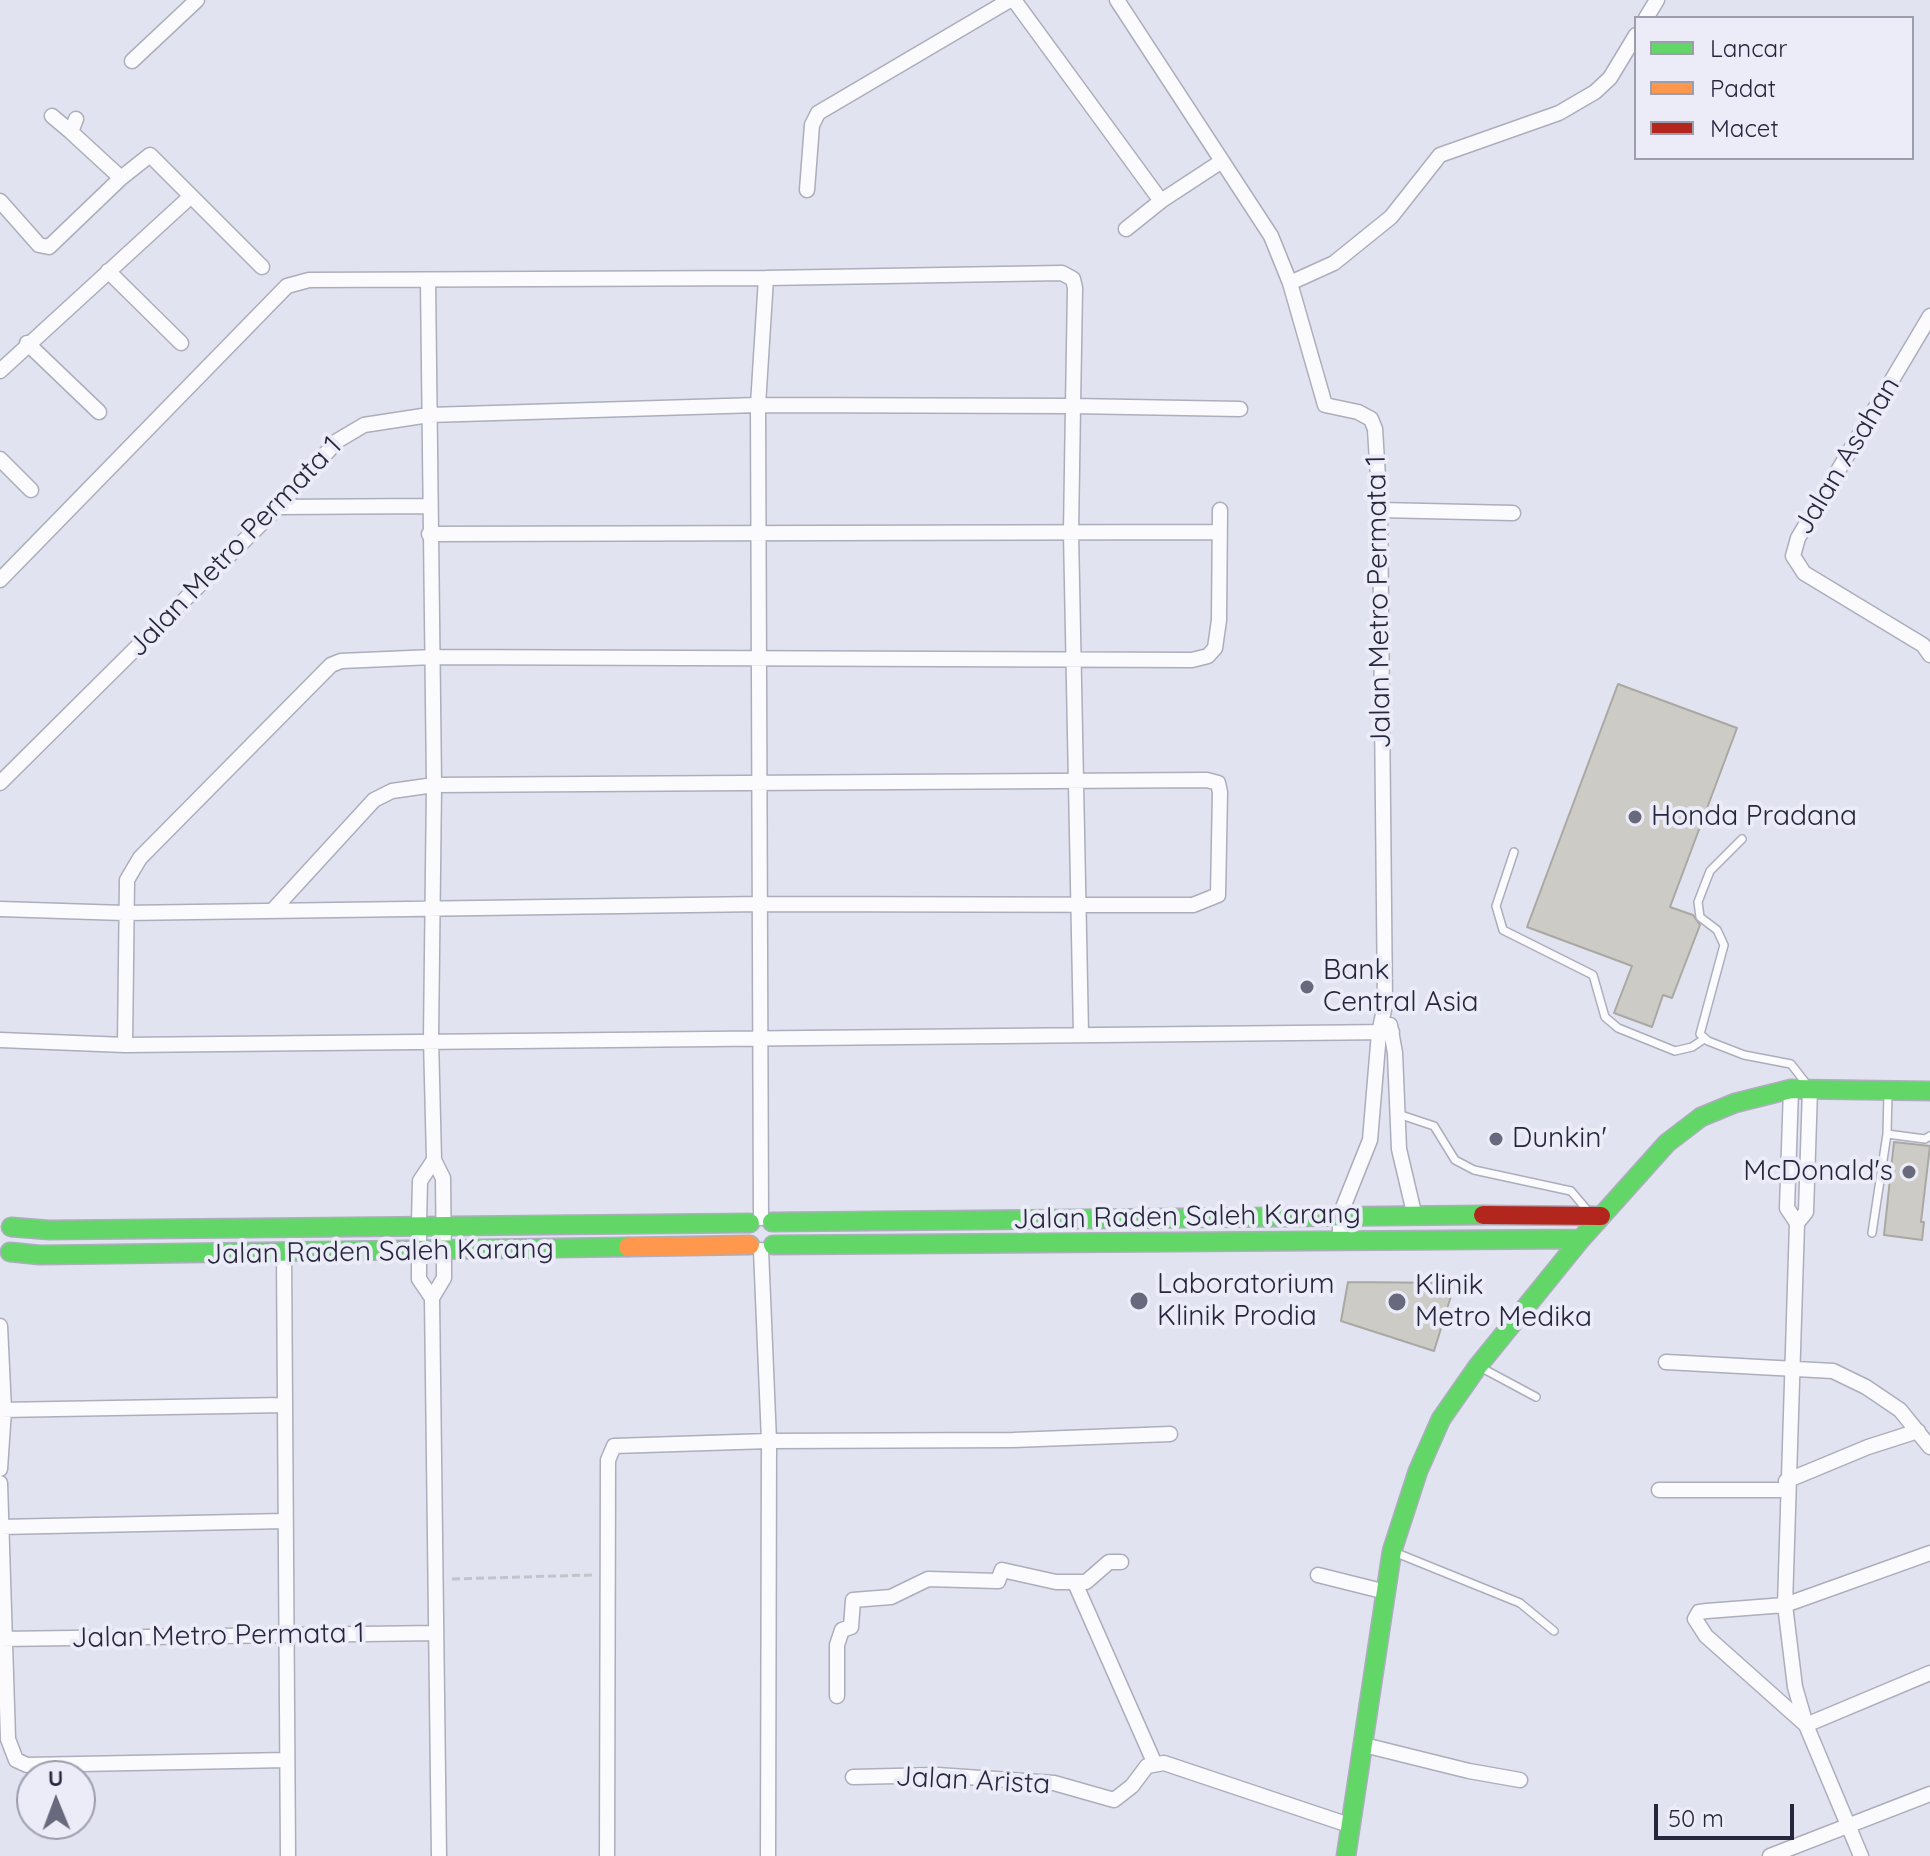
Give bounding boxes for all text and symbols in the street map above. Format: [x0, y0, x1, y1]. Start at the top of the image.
legend [1634, 16, 1914, 160]
text: Lancar [1710, 33, 1787, 63]
text: Padat [1710, 73, 1776, 103]
text: Macet [1710, 113, 1779, 143]
street label: Jalan Asahan [1787, 371, 1907, 541]
street label: Jalan Metro Permata 1 [121, 430, 349, 664]
street label: Jalan Metro Permata 1 [1360, 455, 1398, 749]
place label: Honda Pradana [1651, 800, 1857, 834]
marker: Honda Pradana [1626, 808, 1644, 826]
place label: Bank Central Asia [1323, 954, 1478, 1020]
marker: Bank Central Asia [1298, 978, 1316, 996]
place label: Dunkin' [1512, 1122, 1607, 1156]
marker: Dunkin' [1487, 1130, 1505, 1148]
place label: McDonald's [1743, 1155, 1893, 1189]
marker: McDonald's [1900, 1163, 1918, 1181]
street label: Jalan Raden Saleh Karang [1013, 1197, 1361, 1237]
street label: Jalan Raden Saleh Karang [206, 1232, 554, 1272]
place label: Laboratorium Klinik Prodia [1157, 1268, 1335, 1334]
place label: Klinik Metro Medika [1415, 1269, 1592, 1335]
marker: Laboratorium Klinik Prodia [1128, 1290, 1150, 1312]
marker: Klinik Metro Medika [1386, 1291, 1408, 1313]
street label: Jalan Metro Permata 1 [71, 1617, 365, 1655]
north arrow [16, 1760, 96, 1840]
street label: Jalan Arista [895, 1760, 1051, 1802]
text: U [48, 1764, 64, 1792]
scale bar [1658, 1788, 1798, 1838]
text: 50 m [1668, 1803, 1724, 1833]

